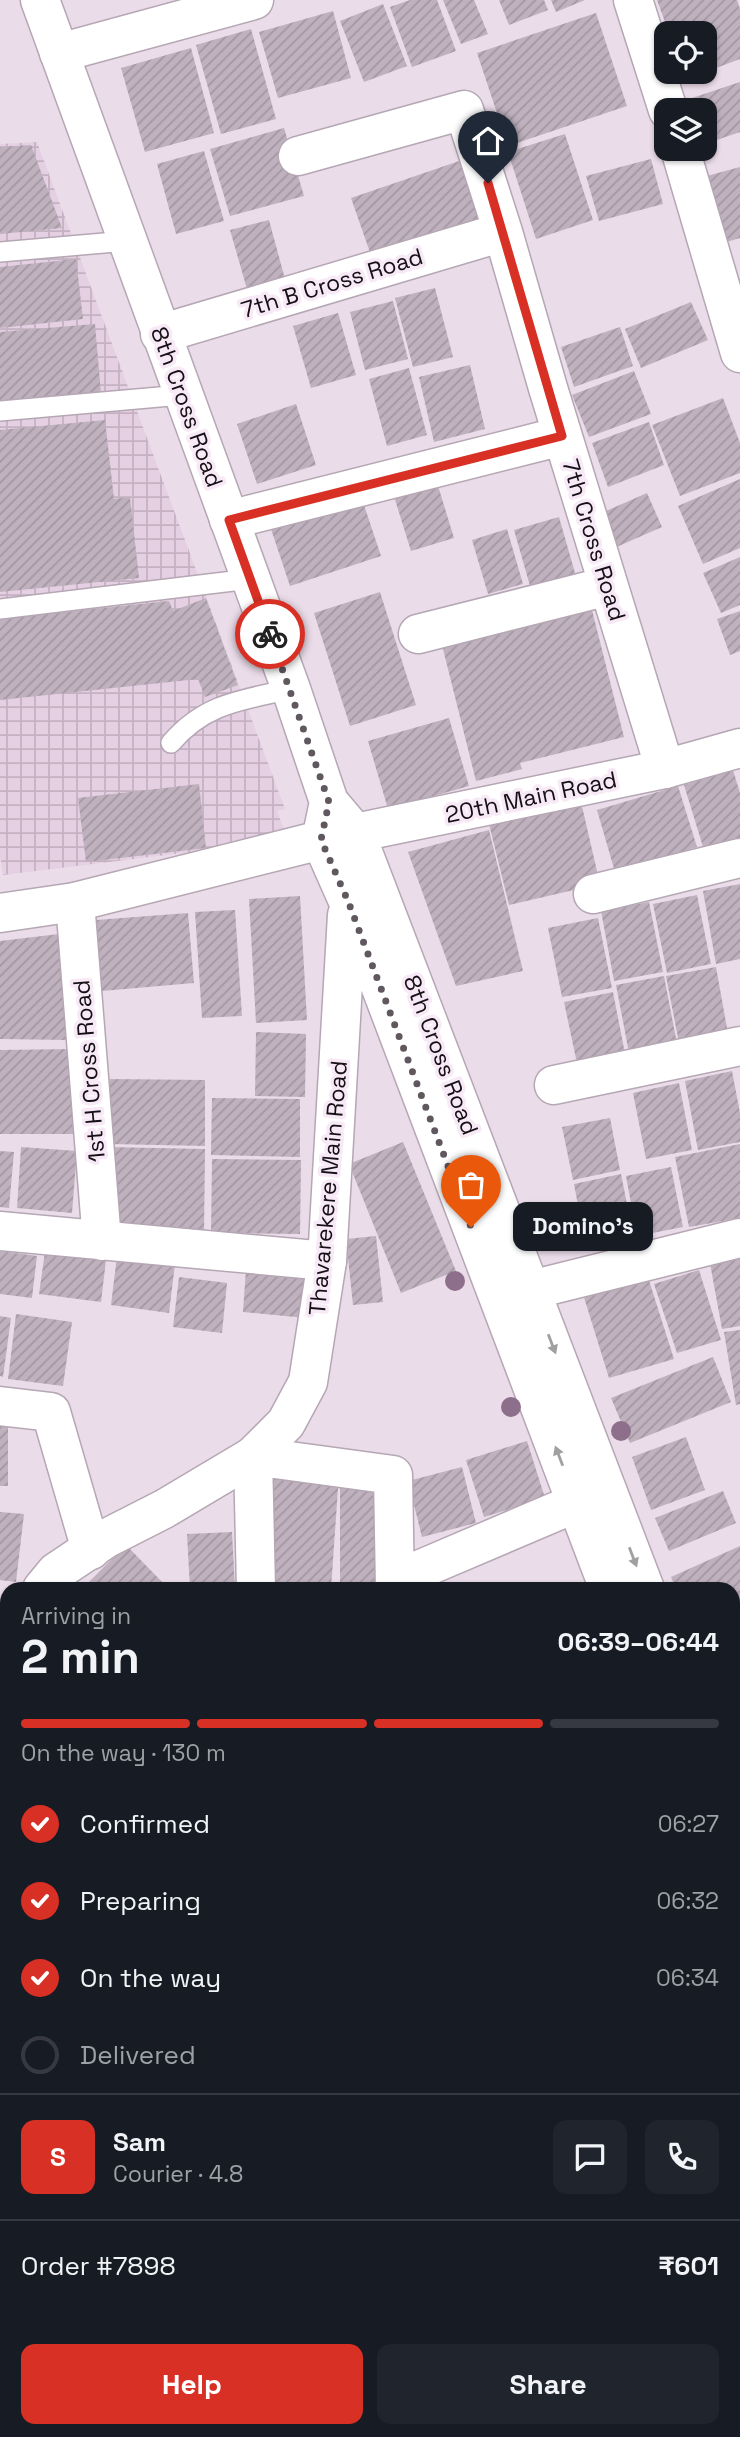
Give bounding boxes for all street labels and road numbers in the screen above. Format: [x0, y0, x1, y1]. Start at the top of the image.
street label: 7th B Cross Road [237, 241, 427, 325]
street label: 8th Cross Road [144, 323, 230, 491]
street label: 7th Cross Road [555, 456, 633, 624]
street label: 20th Main Road [443, 764, 619, 830]
street label: 8th Cross Road [397, 971, 485, 1139]
street label: 1st H Cross Road [66, 979, 112, 1163]
street label: Thavarekere Main Road [302, 1059, 354, 1317]

